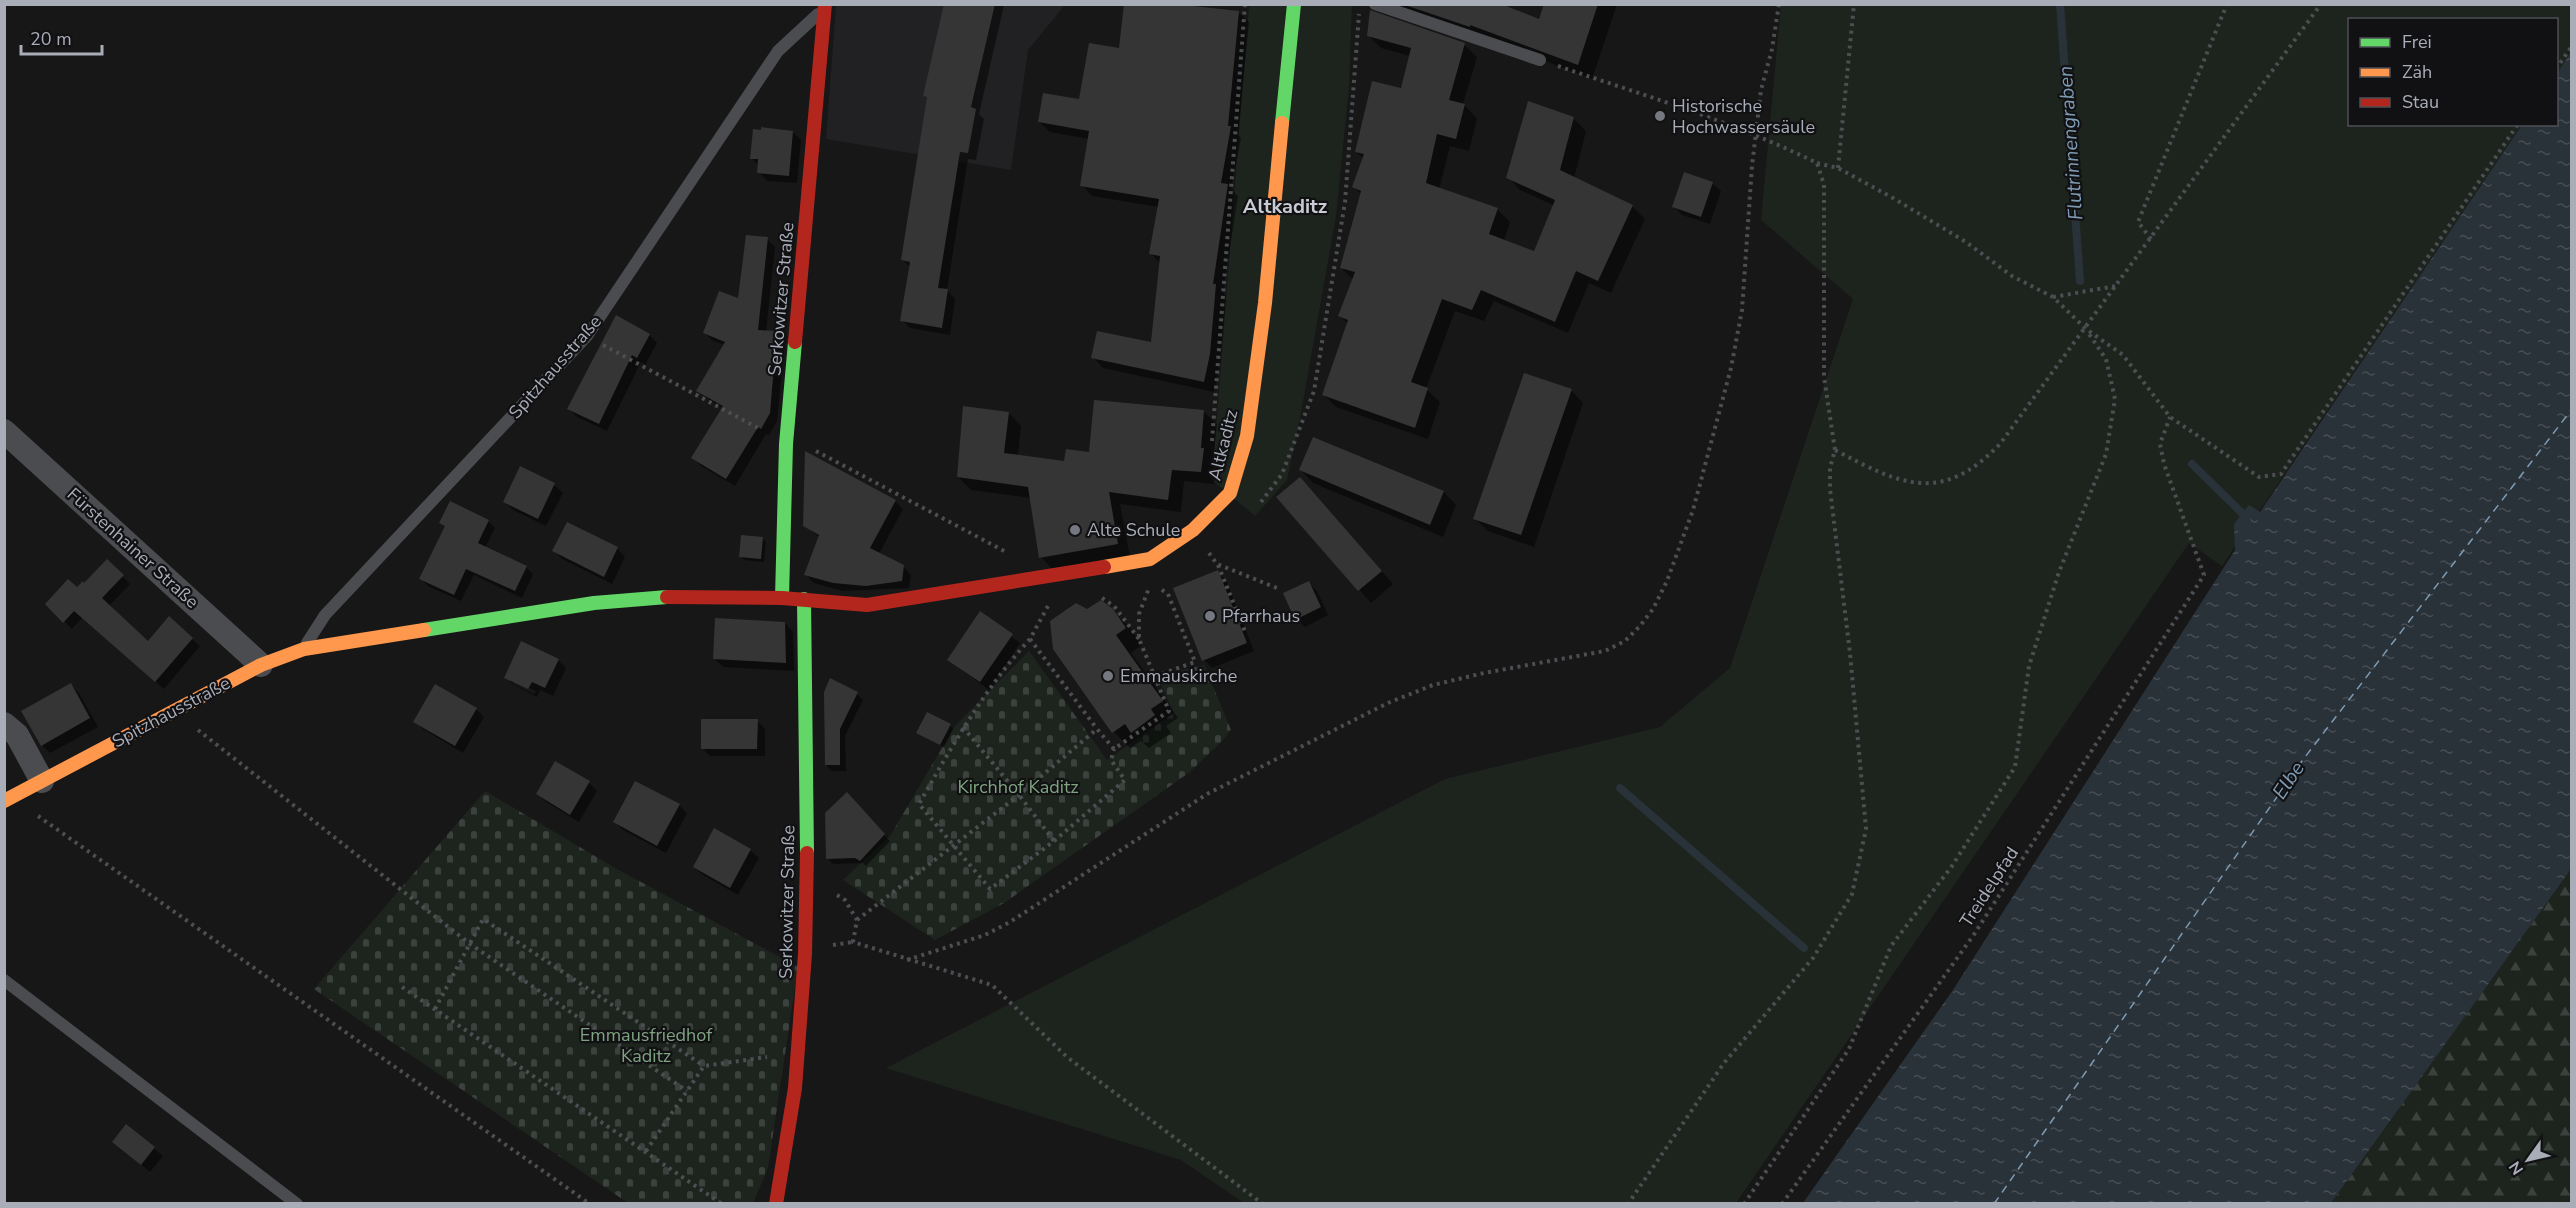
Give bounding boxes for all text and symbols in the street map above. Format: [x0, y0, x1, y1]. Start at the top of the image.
scale bar [21, 18, 102, 56]
legend [2348, 18, 2558, 126]
text: 20 m [30, 27, 72, 51]
text: Frei [2402, 30, 2432, 54]
text: Zäh [2402, 60, 2432, 84]
water label: Flutrinnengraben [2052, 65, 2089, 221]
text: Stau [2402, 90, 2439, 114]
place label: Historische Hochwassersäule [1672, 94, 1815, 139]
marker: Historische Hochwassersäule [1653, 109, 1667, 123]
district label: Altkaditz [1243, 193, 1327, 220]
street label: Serkowitzer Straße [762, 221, 800, 377]
street label: Spitzhausstraße [503, 310, 607, 424]
street label: Altkaditz [1203, 407, 1243, 483]
street label: Fürstenhainer Straße [62, 482, 204, 614]
place label: Alte Schule [1087, 518, 1180, 542]
marker: Alte Schule [1068, 523, 1082, 537]
place label: Pfarrhaus [1222, 604, 1300, 628]
marker: Pfarrhaus [1203, 609, 1217, 623]
place label: Emmauskirche [1120, 664, 1237, 688]
marker: Emmauskirche [1101, 669, 1115, 683]
street label: Spitzhausstraße [108, 671, 234, 753]
water label: Elbe [2266, 756, 2311, 804]
park label: Kirchhof Kaditz [957, 775, 1079, 799]
street label: Serkowitzer Straße [774, 825, 800, 979]
street label: Treidelpfad [1954, 842, 2024, 932]
park label: Emmausfriedhof Kaditz [580, 1023, 713, 1068]
north arrow [2498, 1130, 2558, 1190]
text: N [2504, 1157, 2529, 1179]

